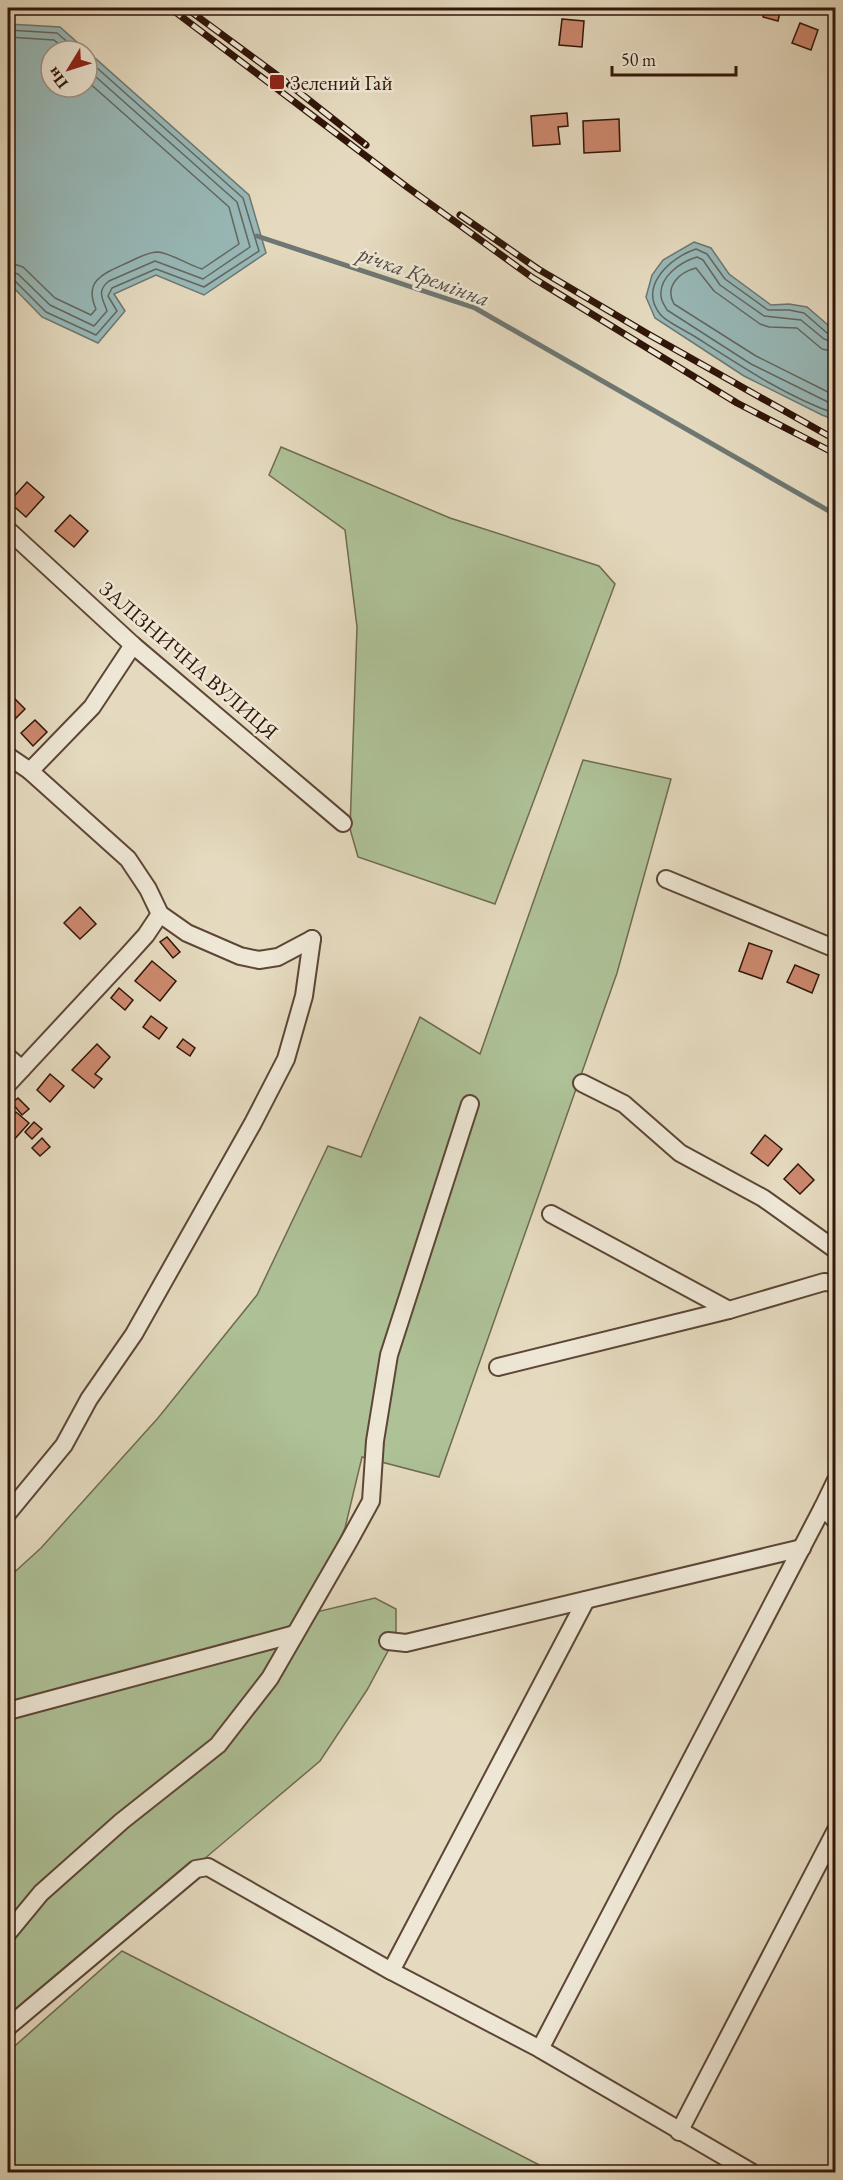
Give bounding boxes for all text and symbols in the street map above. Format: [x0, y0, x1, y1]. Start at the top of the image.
north arrow [39, 39, 99, 99]
scale bar [612, 39, 736, 77]
text: 50 m [621, 48, 656, 71]
text: Пн [43, 63, 73, 93]
place label: Зелений Гай [290, 69, 393, 96]
marker: Зелений Гай [268, 73, 286, 91]
water label: річка Кремінна [352, 238, 494, 313]
street label: ЗАЛІЗНИЧНА ВУЛИЦЯ [94, 575, 284, 745]

